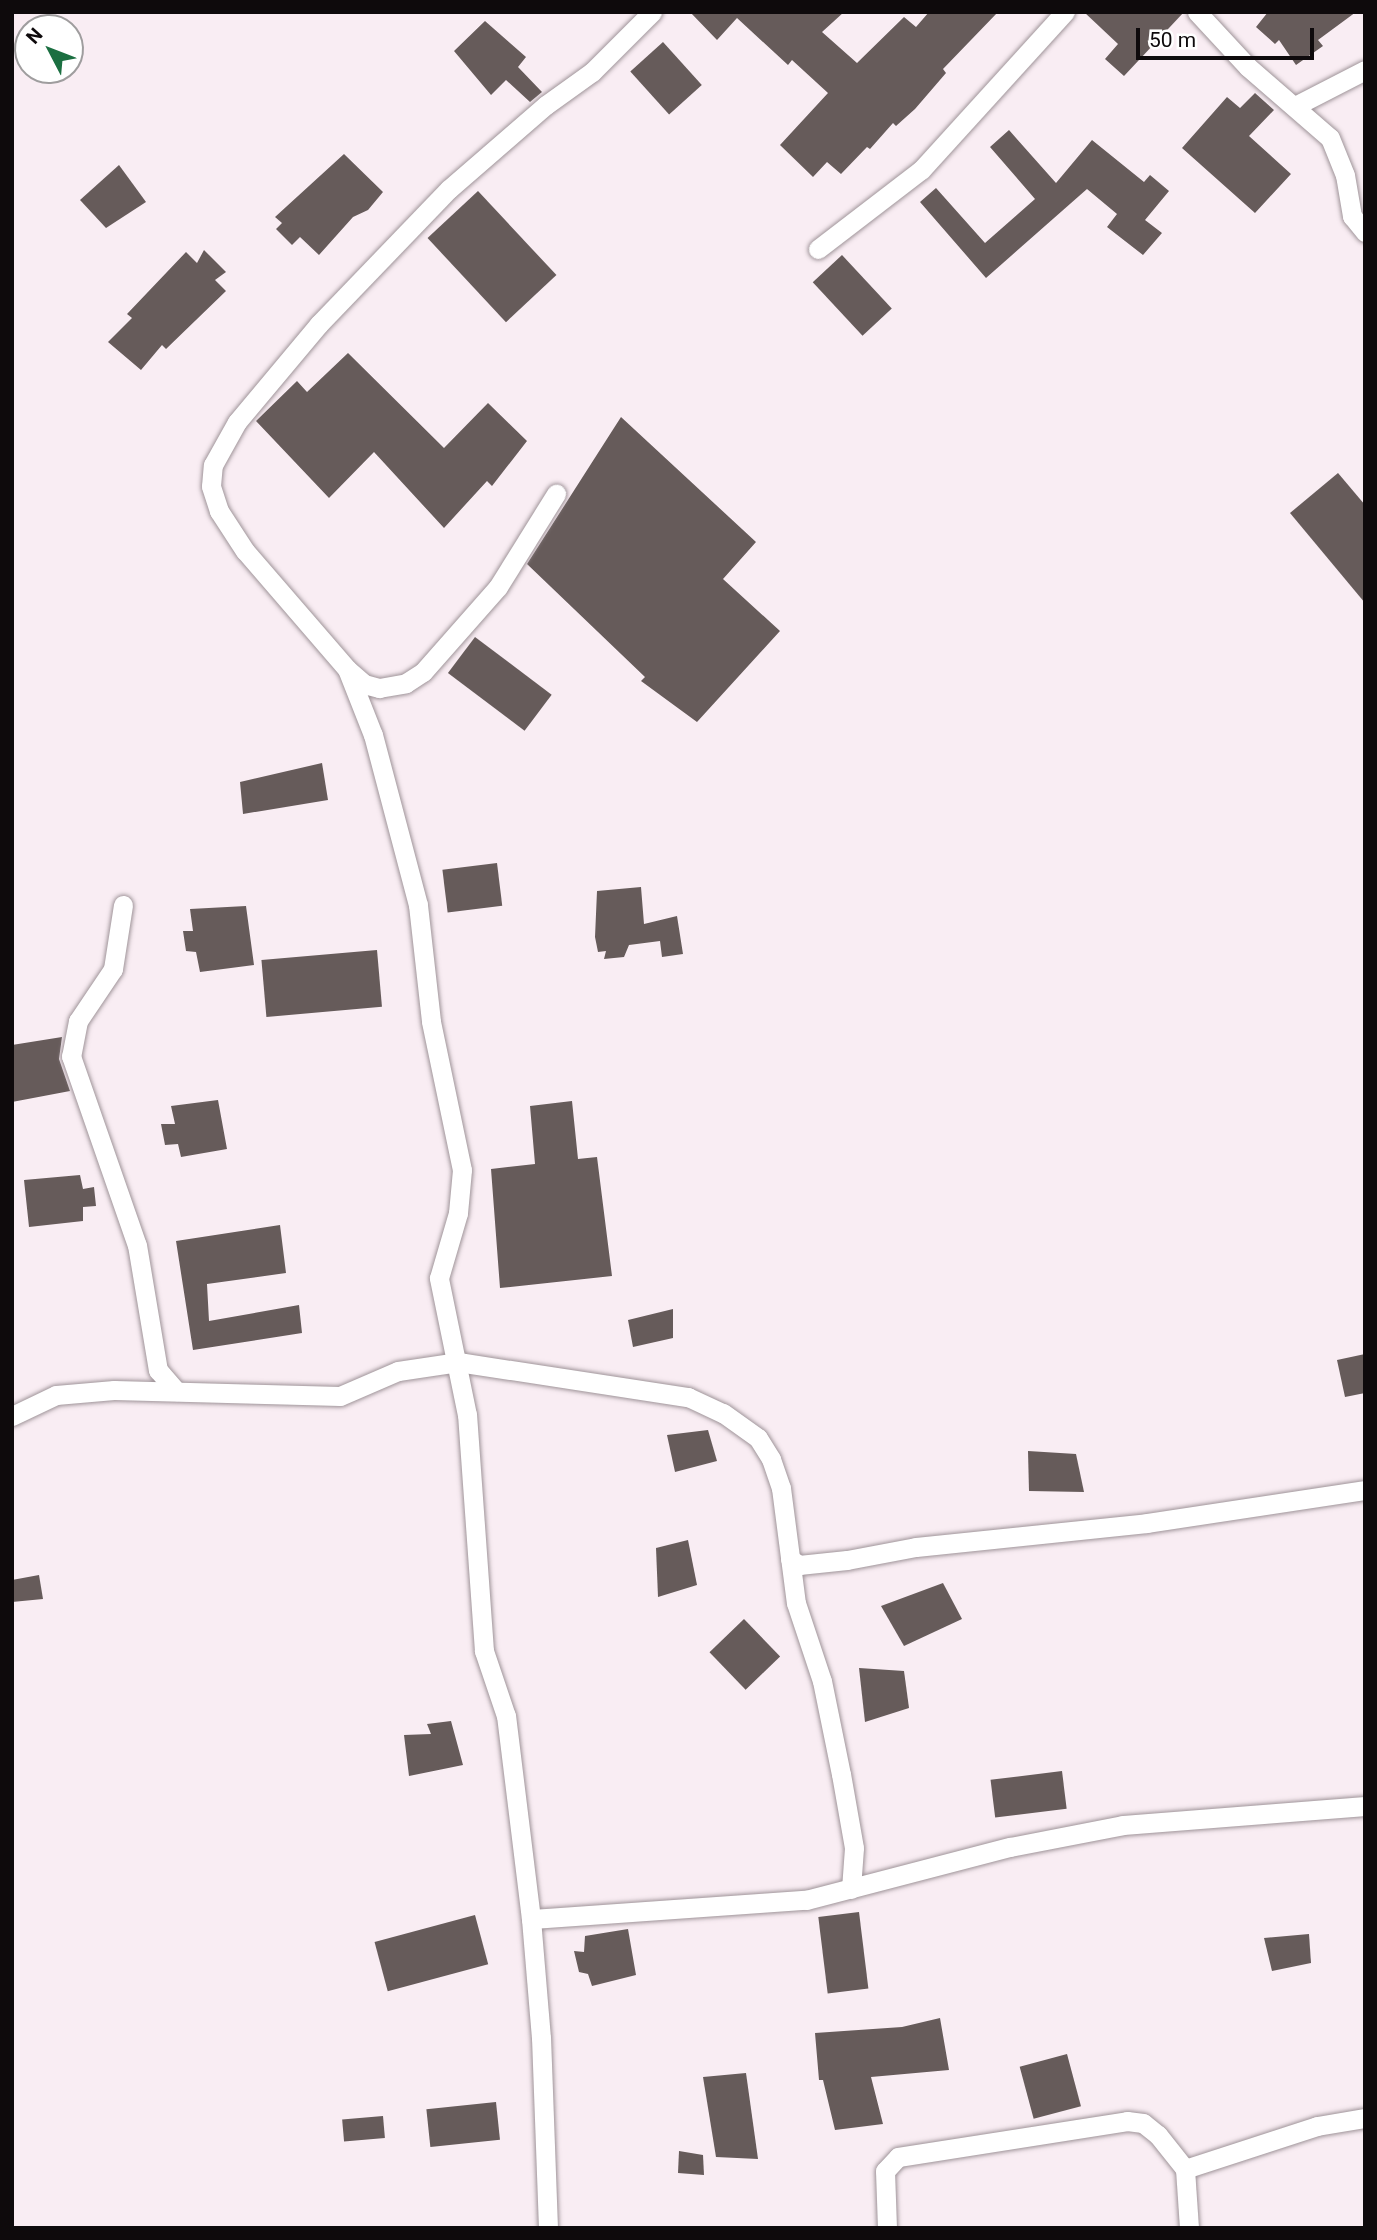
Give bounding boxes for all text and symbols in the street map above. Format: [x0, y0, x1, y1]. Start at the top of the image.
north arrow [14, 14, 84, 84]
scale bar [1139, 14, 1318, 58]
text: N [21, 23, 48, 49]
text: 50 m [1149, 28, 1196, 52]

